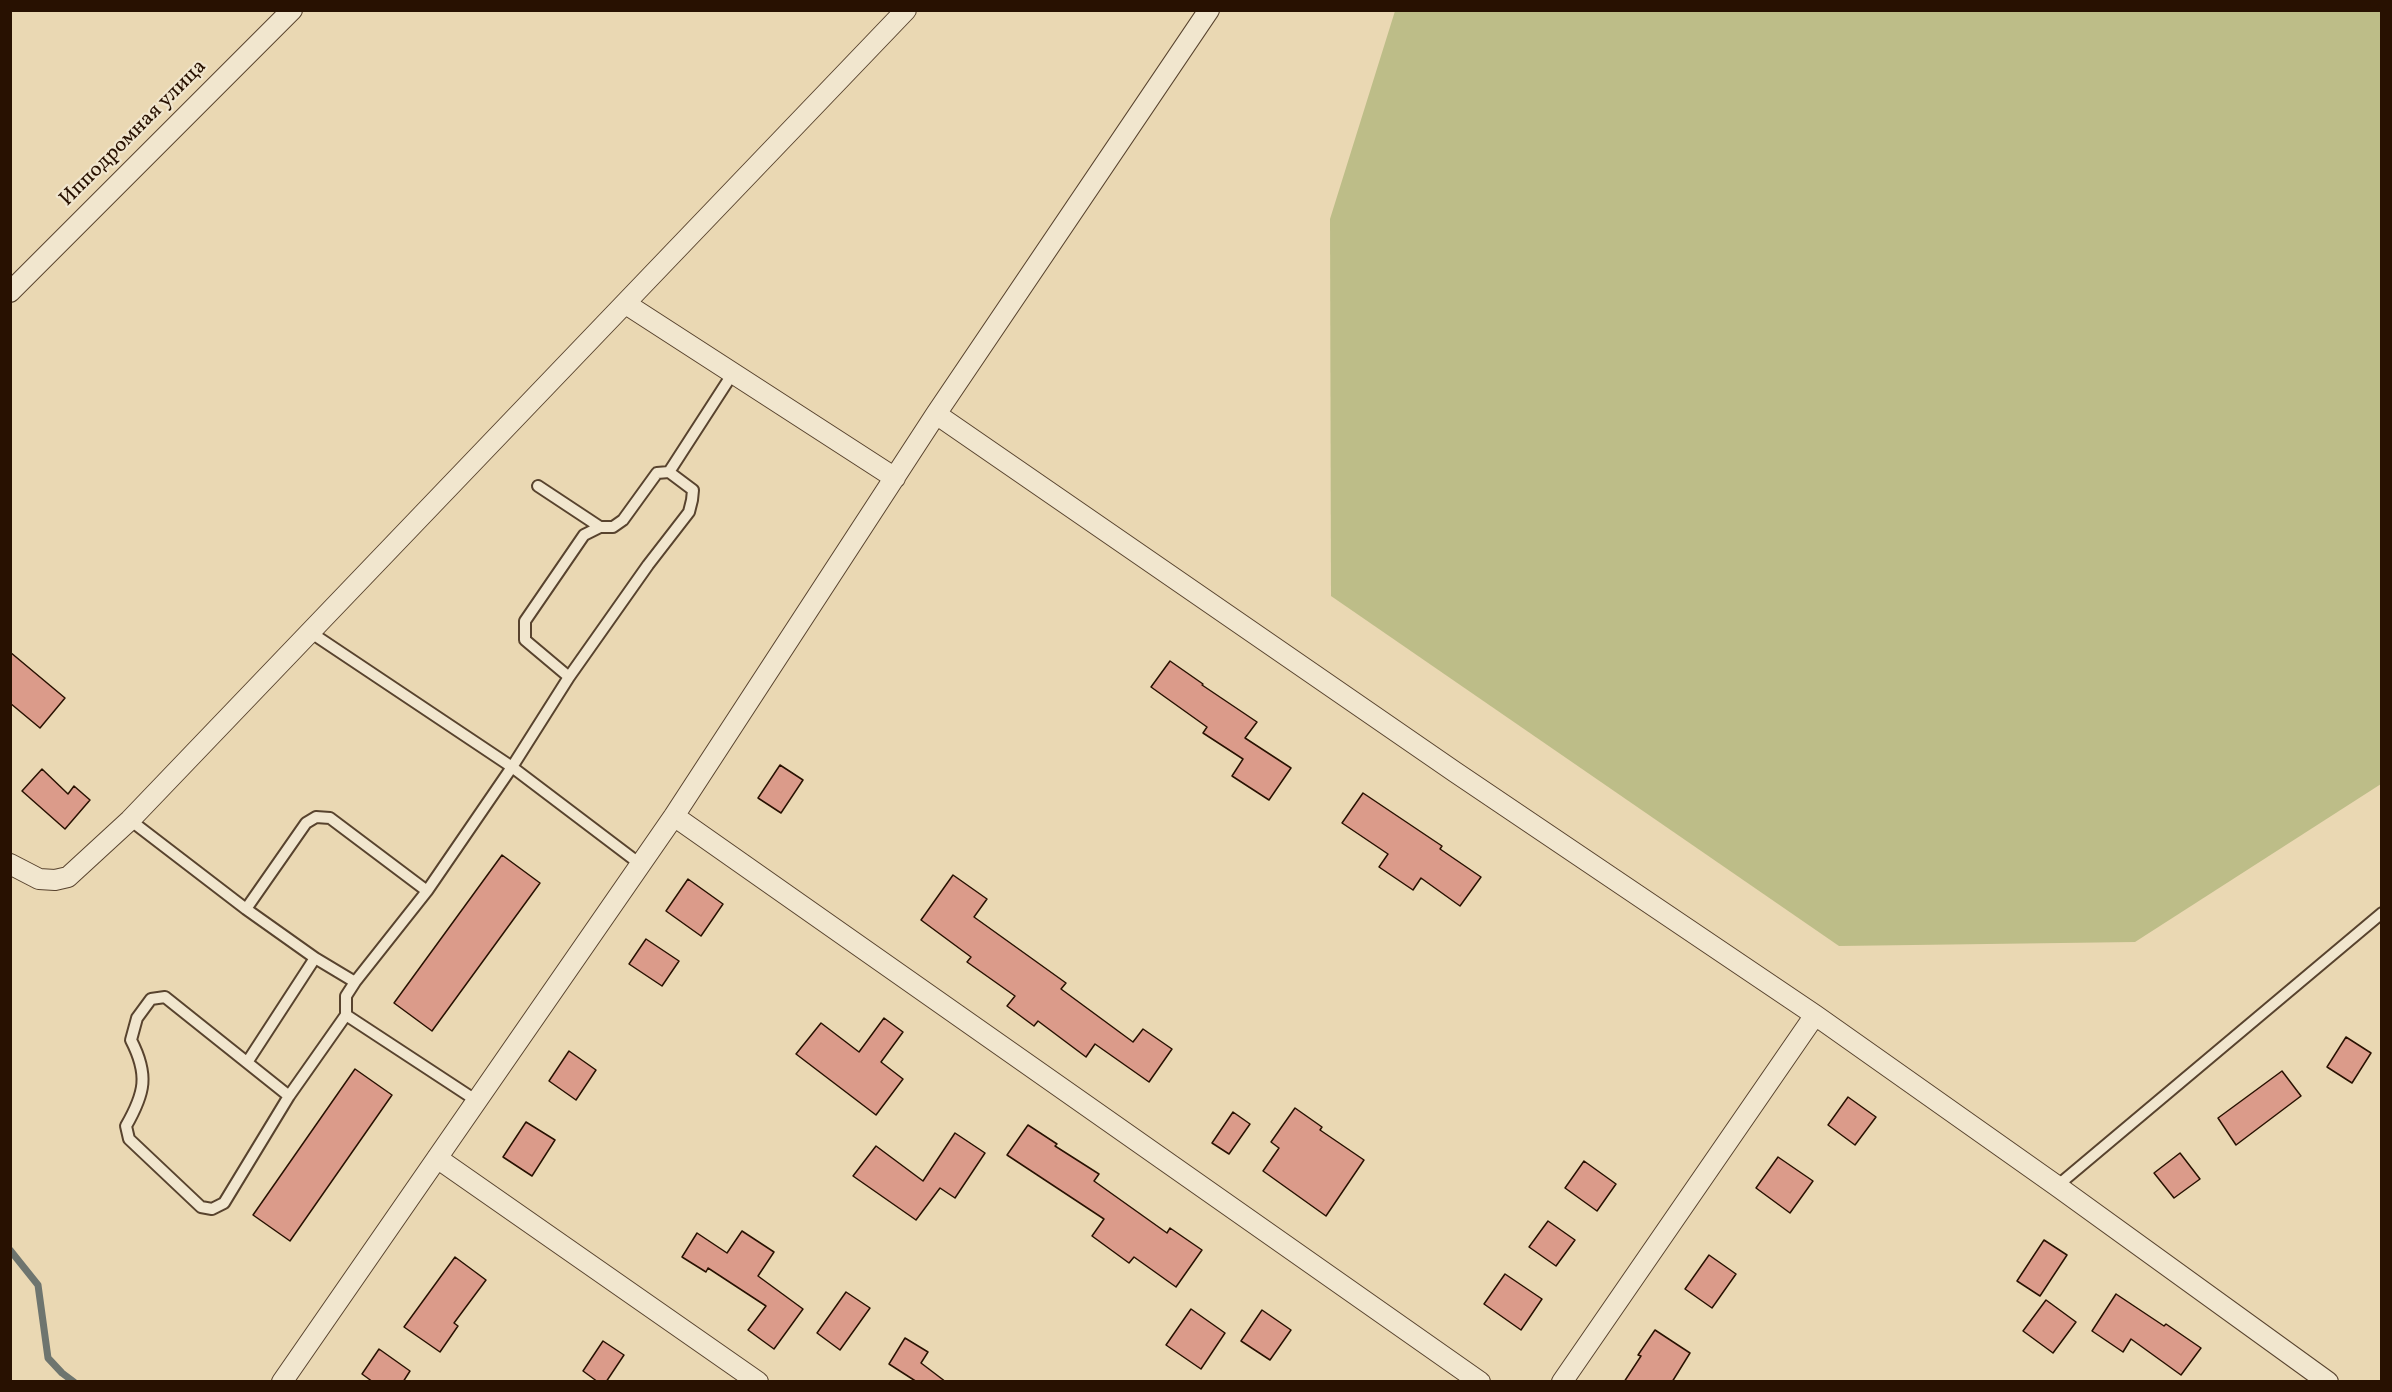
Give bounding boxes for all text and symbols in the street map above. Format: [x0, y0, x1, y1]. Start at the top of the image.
street label: Ипподромная улица [55, 55, 213, 213]

